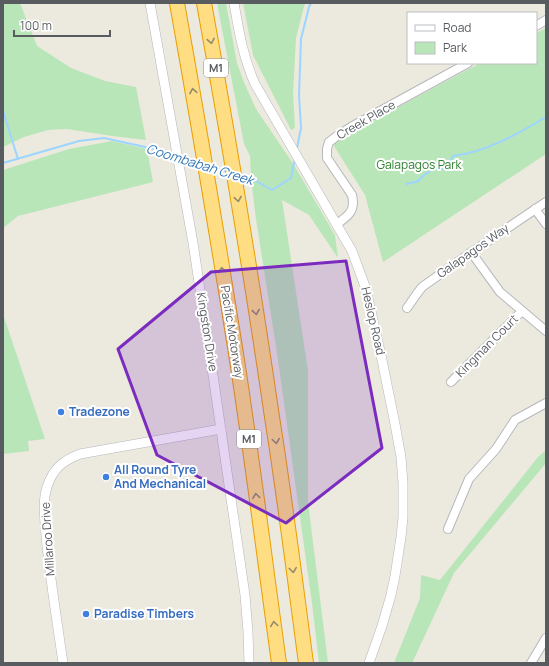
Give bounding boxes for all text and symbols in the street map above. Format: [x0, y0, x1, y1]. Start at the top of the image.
scale bar [14, 12, 110, 38]
legend [407, 12, 537, 64]
text: 100 m [20, 17, 52, 34]
text: Road [443, 19, 471, 36]
one-way arrow [206, 38, 215, 45]
text: Park [443, 39, 468, 56]
road number: M1 [204, 59, 228, 77]
one-way arrow [189, 88, 197, 94]
street label: Creek Place [333, 96, 398, 143]
water label: Coombabah Creek [144, 139, 258, 190]
park label: Galapagos Park [376, 156, 463, 173]
one-way arrow [233, 195, 242, 202]
street label: Galapagos Way [433, 219, 513, 282]
one-way arrow [219, 267, 227, 273]
street label: Pacific Motorway [217, 284, 248, 380]
street label: Heslop Road [357, 285, 390, 357]
street label: Kingston Drive [193, 291, 222, 373]
one-way arrow [252, 309, 260, 315]
street label: Kingman Court [451, 310, 522, 381]
place label: Tradezone [69, 403, 130, 420]
marker: Tradezone [56, 407, 66, 417]
road number: M1 [237, 430, 261, 448]
one-way arrow [271, 438, 280, 444]
place label: All Round Tyre And Mechanical [114, 461, 206, 492]
marker: All Round Tyre And Mechanical [101, 472, 111, 482]
one-way arrow [252, 492, 261, 499]
street label: Millaroo Drive [36, 502, 59, 577]
one-way arrow [288, 567, 297, 573]
place label: Paradise Timbers [94, 605, 194, 622]
marker: Paradise Timbers [81, 609, 91, 619]
one-way arrow [270, 621, 279, 627]

